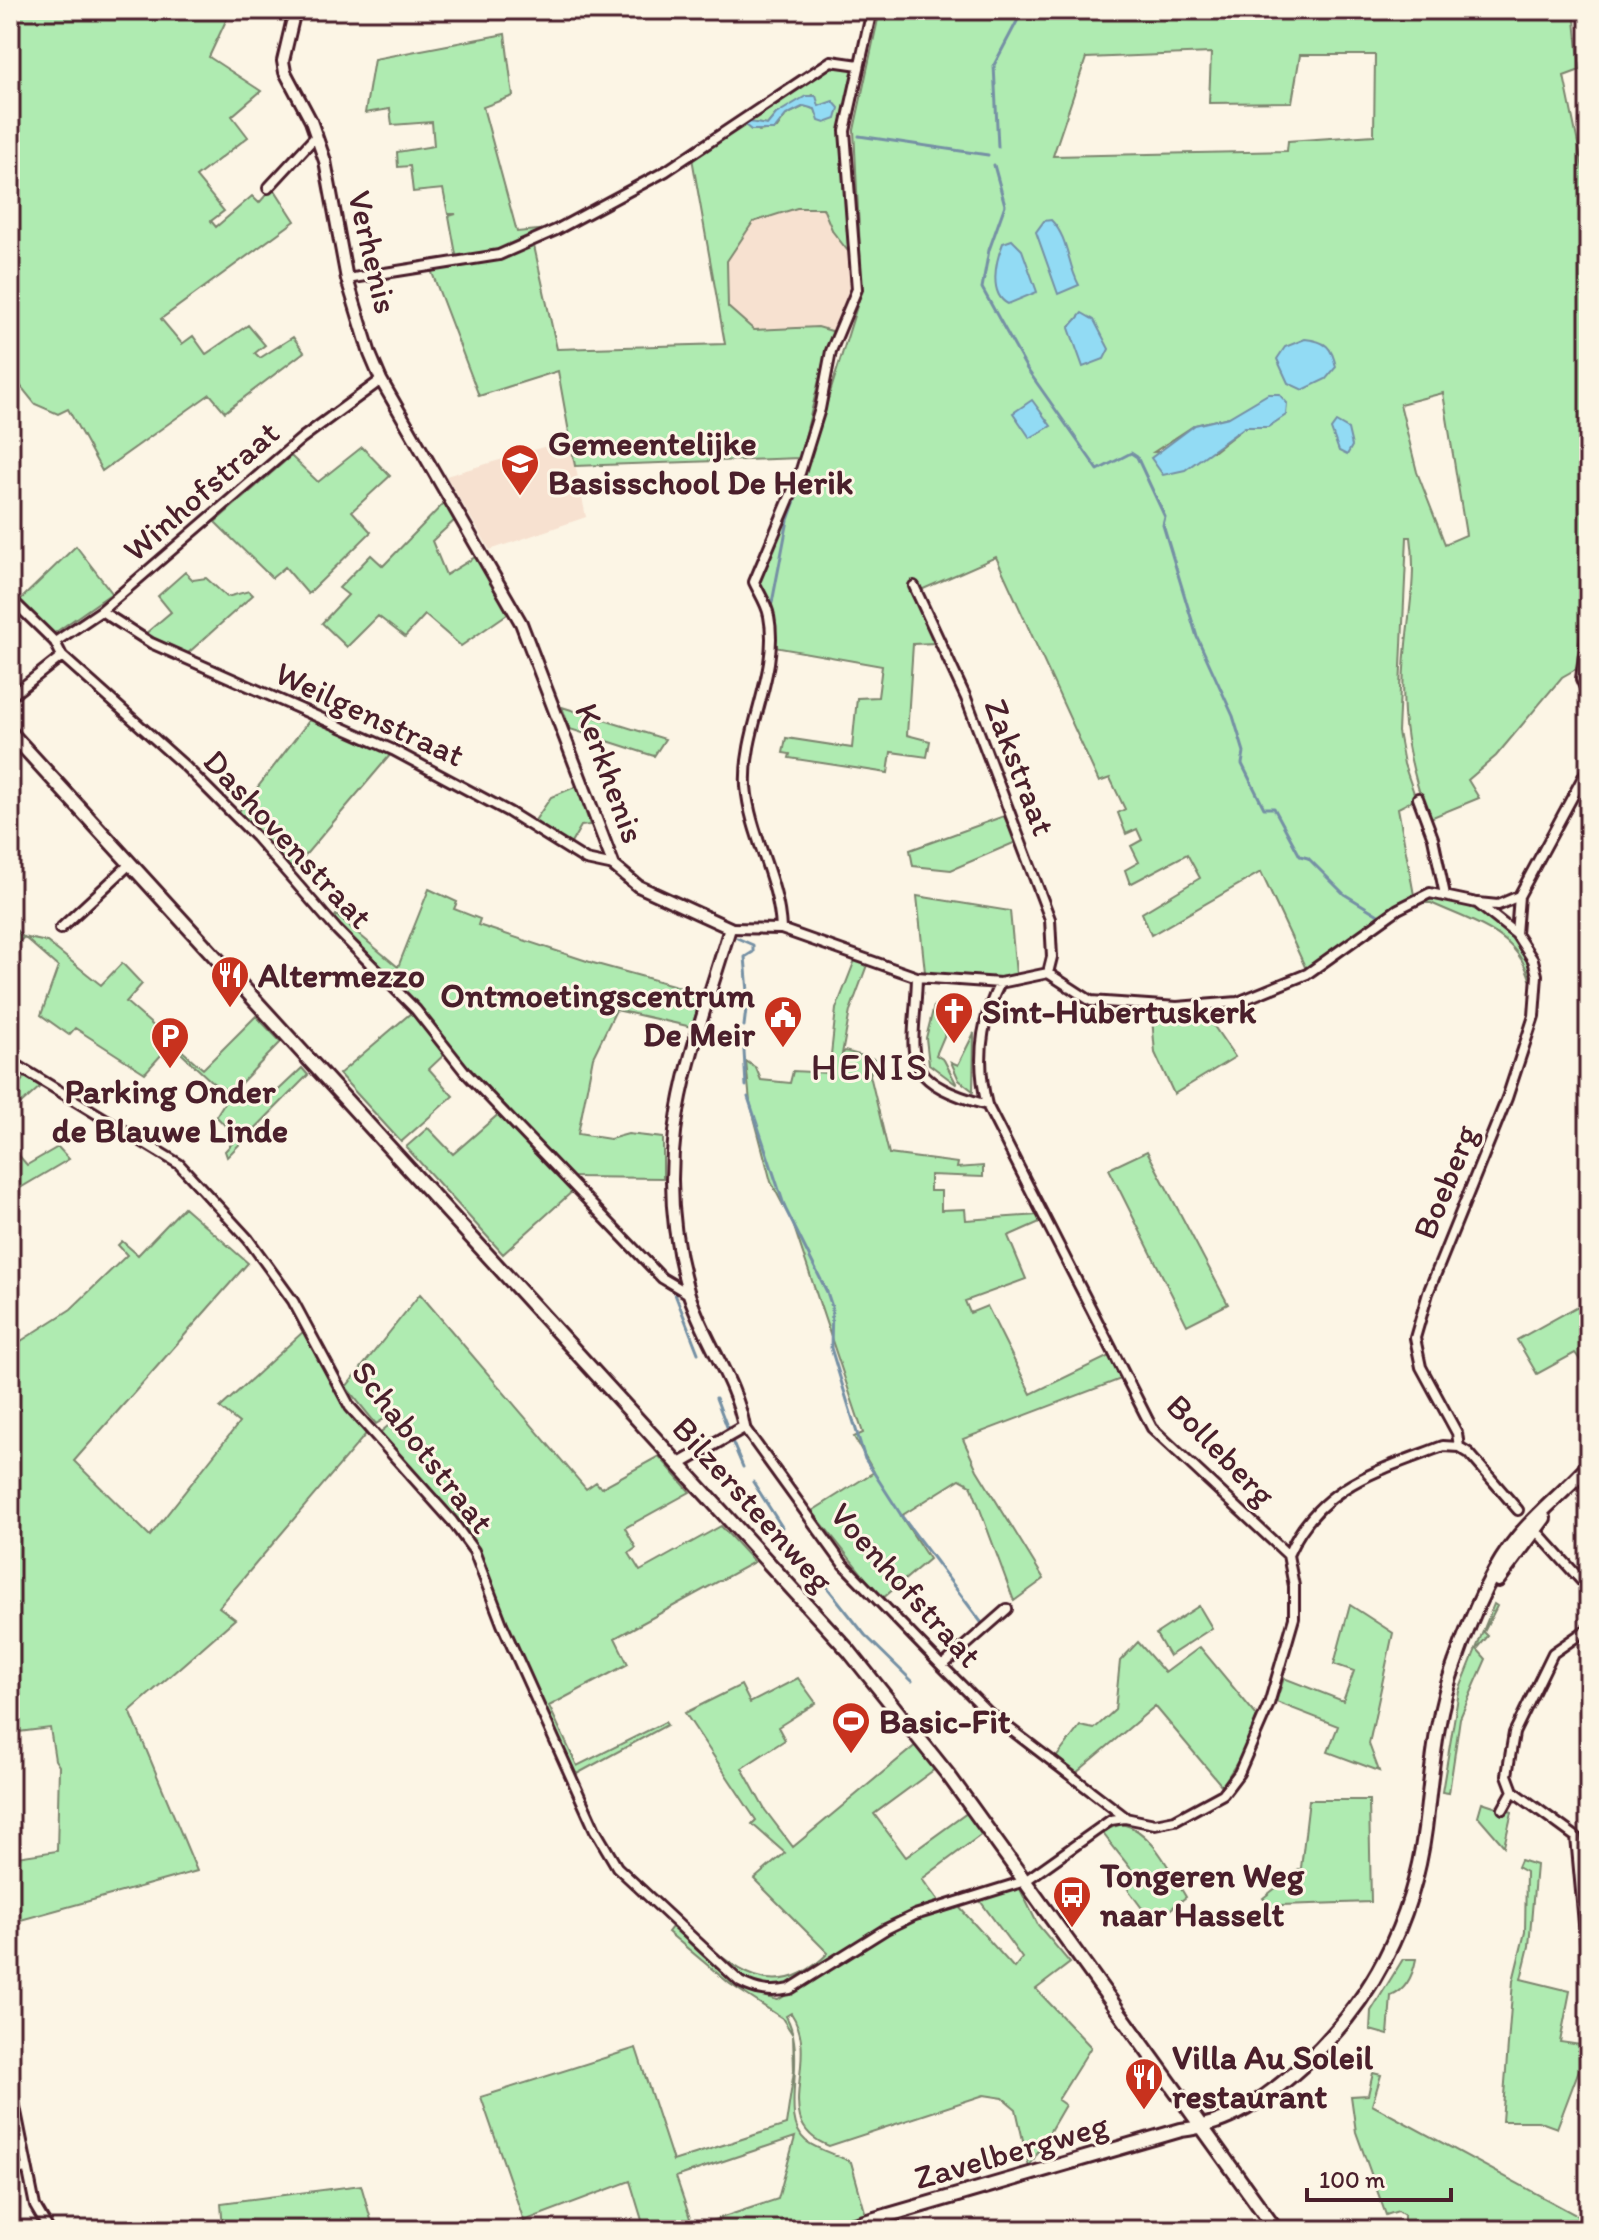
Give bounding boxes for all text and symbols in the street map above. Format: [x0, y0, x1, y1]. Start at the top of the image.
street label: Verhenis [339, 187, 407, 317]
street label: Winhofstraat [114, 412, 288, 570]
place label: Gemeentelijke Basisschool De Herik [548, 423, 853, 503]
school or university icon: Gemeentelijke Basisschool De Herik [499, 442, 541, 497]
street label: Weilgenstraat [269, 652, 471, 776]
street label: Zakstraat [975, 693, 1065, 841]
street label: Kerkhenis [566, 697, 654, 849]
street label: Dashovenstraat [195, 741, 382, 937]
restaurant icon: Altermezzo [209, 954, 251, 1009]
place label: Altermezzo [258, 955, 425, 996]
place label: Ontmoetingscentrum De Meir [440, 975, 755, 1055]
church icon: Sint-Hubertuskerk [933, 990, 975, 1045]
place label: Sint-Hubertuskerk [982, 991, 1256, 1032]
public building icon: Ontmoetingscentrum De Meir [762, 994, 804, 1049]
parking icon: Parking Onder de Blauwe Linde [149, 1015, 191, 1070]
district label: HENIS [811, 1044, 929, 1090]
place label: Parking Onder de Blauwe Linde [52, 1071, 288, 1151]
street label: Boeberg [1404, 1118, 1487, 1245]
street label: Schabotstraat [343, 1353, 503, 1542]
street label: Bolleberg [1158, 1386, 1285, 1515]
street label: Bilzersteenweg [664, 1408, 843, 1601]
street label: Voenhofstraat [821, 1494, 991, 1676]
sports icon: Basic-Fit [830, 1700, 872, 1755]
place label: Basic-Fit [879, 1701, 1011, 1742]
place label: Tongeren Weg naar Hasselt [1099, 1855, 1305, 1935]
bus stop icon: Tongeren Weg naar Hasselt [1051, 1874, 1093, 1929]
place label: Villa Au Soleil restaurant [1172, 2037, 1374, 2117]
restaurant icon: Villa Au Soleil restaurant [1123, 2056, 1165, 2111]
street label: Zavelbergweg [909, 2104, 1113, 2198]
scale bar [1307, 2152, 1451, 2202]
text: 100 m [1319, 2165, 1385, 2194]

